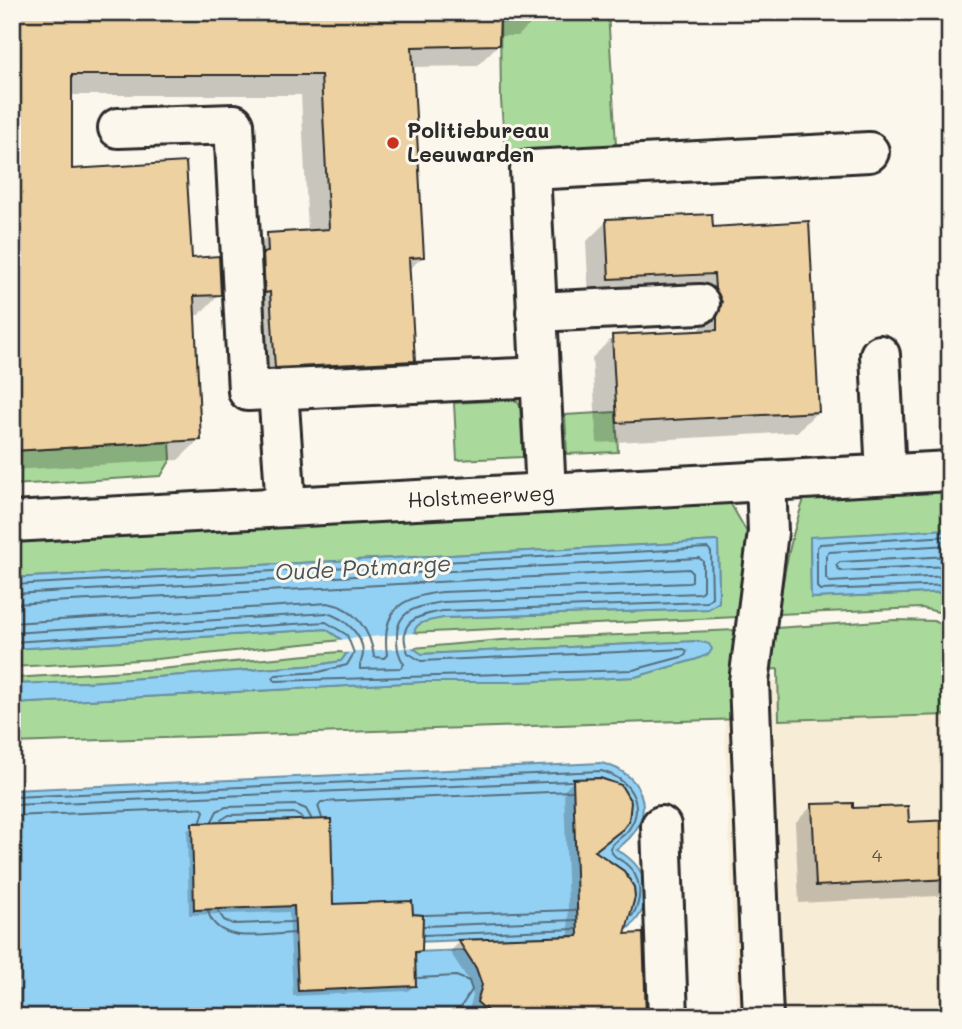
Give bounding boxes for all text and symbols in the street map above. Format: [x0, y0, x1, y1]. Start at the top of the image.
place label: Politiebureau Leeuwarden [407, 116, 550, 167]
marker: Politiebureau Leeuwarden [385, 135, 401, 151]
street label: Holstmeerweg [407, 478, 555, 513]
water label: Oude Potmarge [274, 547, 452, 587]
house number: 4 [872, 843, 883, 867]

